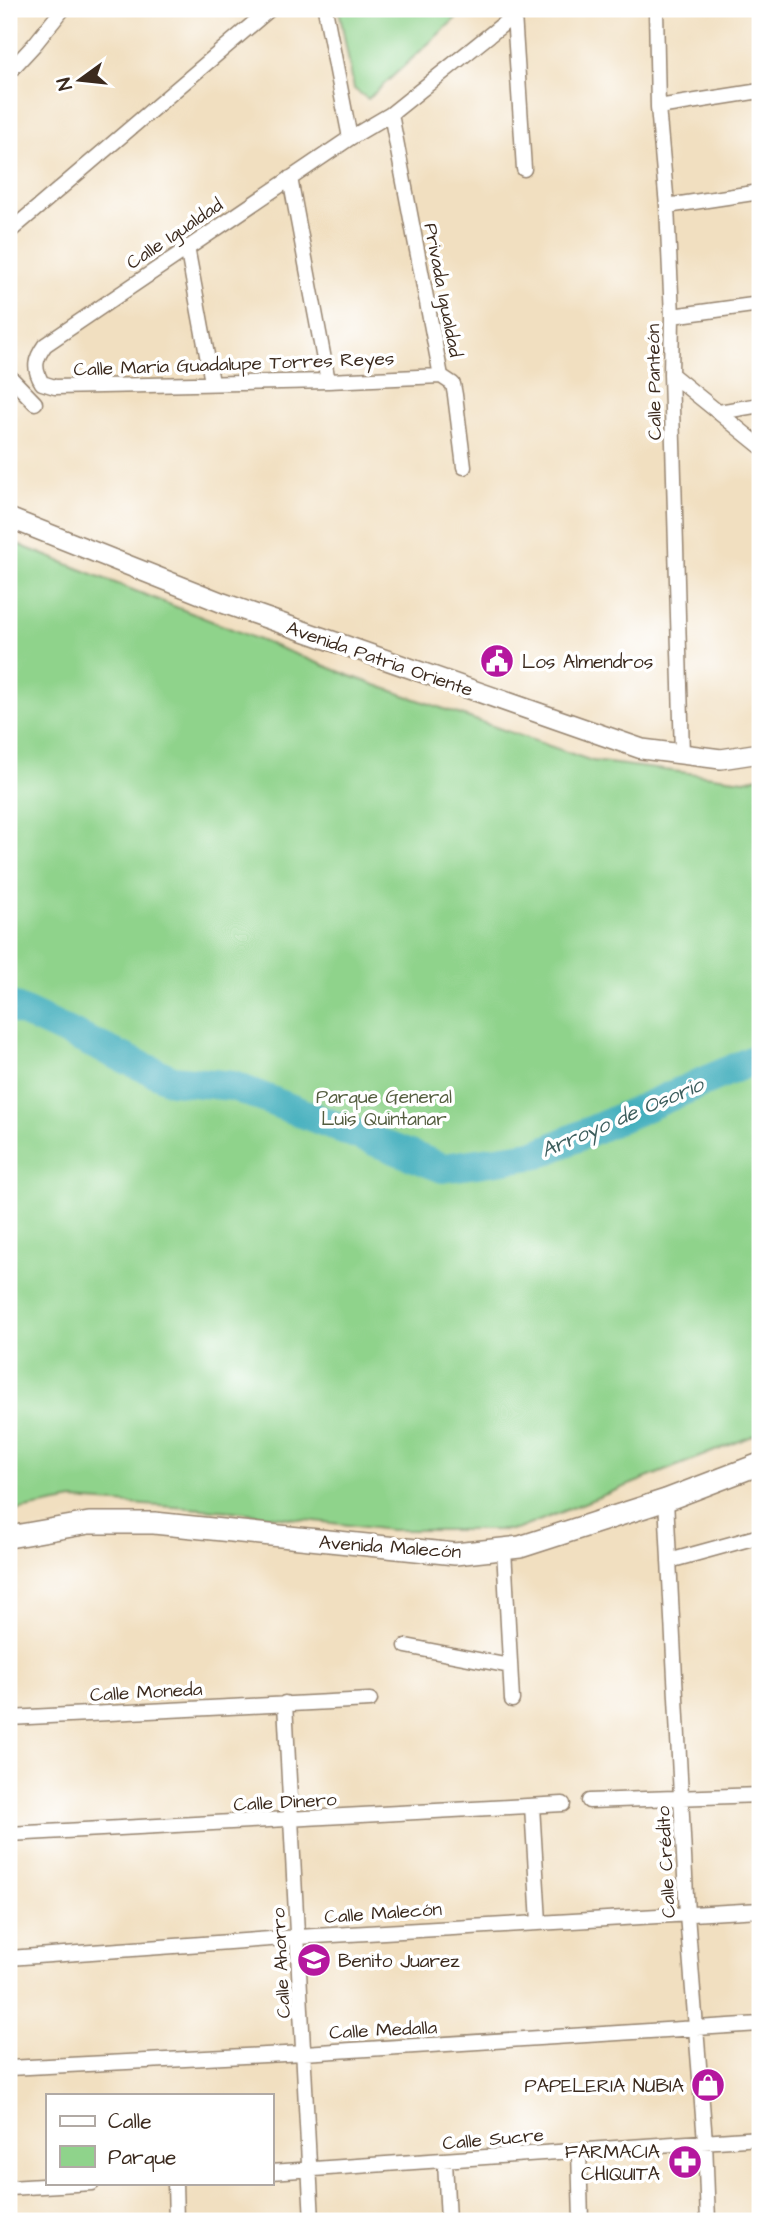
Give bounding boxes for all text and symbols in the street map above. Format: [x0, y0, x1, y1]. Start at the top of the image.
north arrow [46, 46, 116, 116]
text: N [50, 75, 80, 93]
street label: Calle Igualdad [121, 192, 229, 277]
street label: Privada Igualdad [415, 221, 469, 360]
street label: Calle Panteón [640, 324, 669, 440]
street label: Calle María Guadalupe Torres Reyes [73, 345, 395, 385]
street label: Avenida Patria Oriente [283, 615, 476, 704]
public building icon: Los Almendros [478, 642, 516, 680]
place label: Los Almendros [522, 649, 653, 676]
water label: Arroyo de Osorio [537, 1069, 710, 1166]
park label: Parque General Luis Quintanar [316, 1084, 452, 1133]
street label: Avenida Malecón [318, 1529, 462, 1566]
street label: Calle Moneda [89, 1676, 203, 1709]
street label: Calle Dinero [233, 1786, 338, 1819]
street label: Calle Crédito [650, 1805, 683, 1919]
street label: Calle Malecón [323, 1896, 443, 1931]
street label: Calle Ahorro [265, 1907, 298, 2019]
school or university icon: Benito Juarez [295, 1941, 333, 1979]
place label: Benito Juarez [338, 1948, 460, 1975]
street label: Calle Medalla [328, 2014, 438, 2047]
shop icon: PAPELERIA NUBIA [689, 2066, 727, 2104]
place label: PAPELERIA NUBIA [525, 2073, 684, 2100]
legend [46, 2094, 273, 2184]
text: Calle [108, 2107, 152, 2136]
street label: Calle Sucre [441, 2122, 545, 2157]
place label: FARMACIA CHIQUITA [565, 2139, 660, 2188]
text: Parque [108, 2143, 176, 2172]
pharmacy icon: FARMACIA CHIQUITA [666, 2143, 704, 2181]

